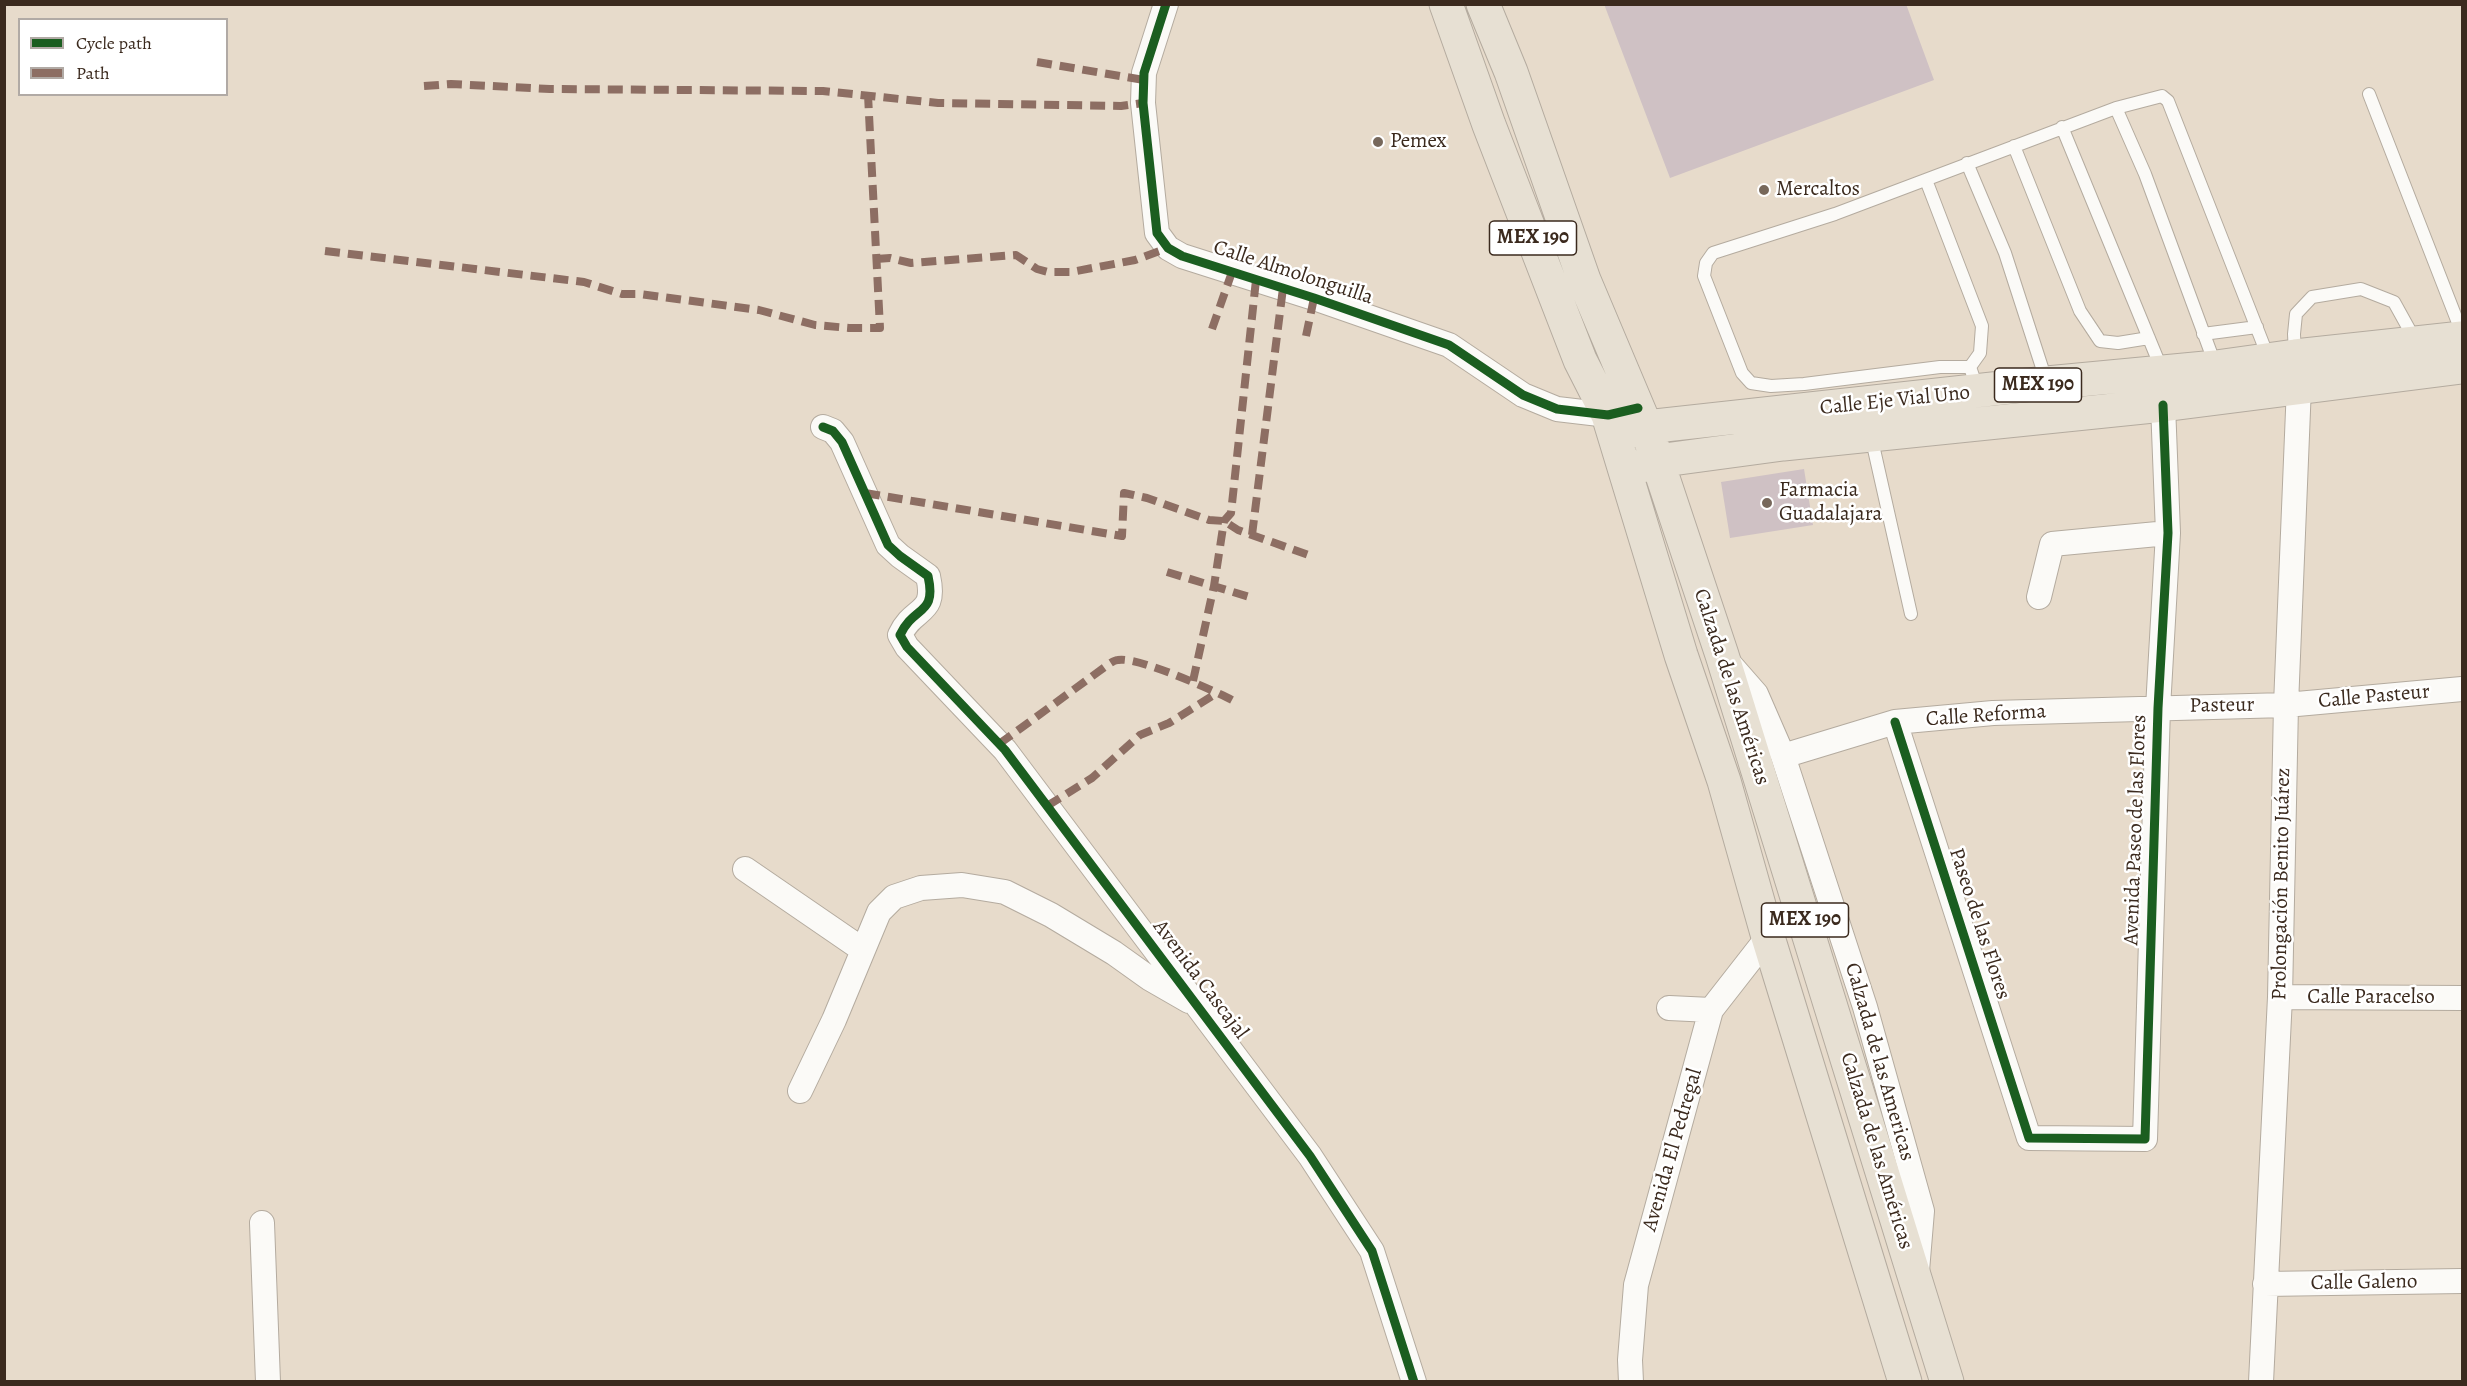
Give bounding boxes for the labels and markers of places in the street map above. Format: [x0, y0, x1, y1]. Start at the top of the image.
place label: Pemex [1390, 129, 1446, 155]
marker: Pemex [1371, 135, 1385, 149]
place label: Mercaltos [1776, 177, 1860, 203]
marker: Mercaltos [1757, 183, 1771, 197]
place label: Farmacia Guadalajara [1779, 478, 1882, 528]
marker: Farmacia Guadalajara [1760, 496, 1774, 510]

